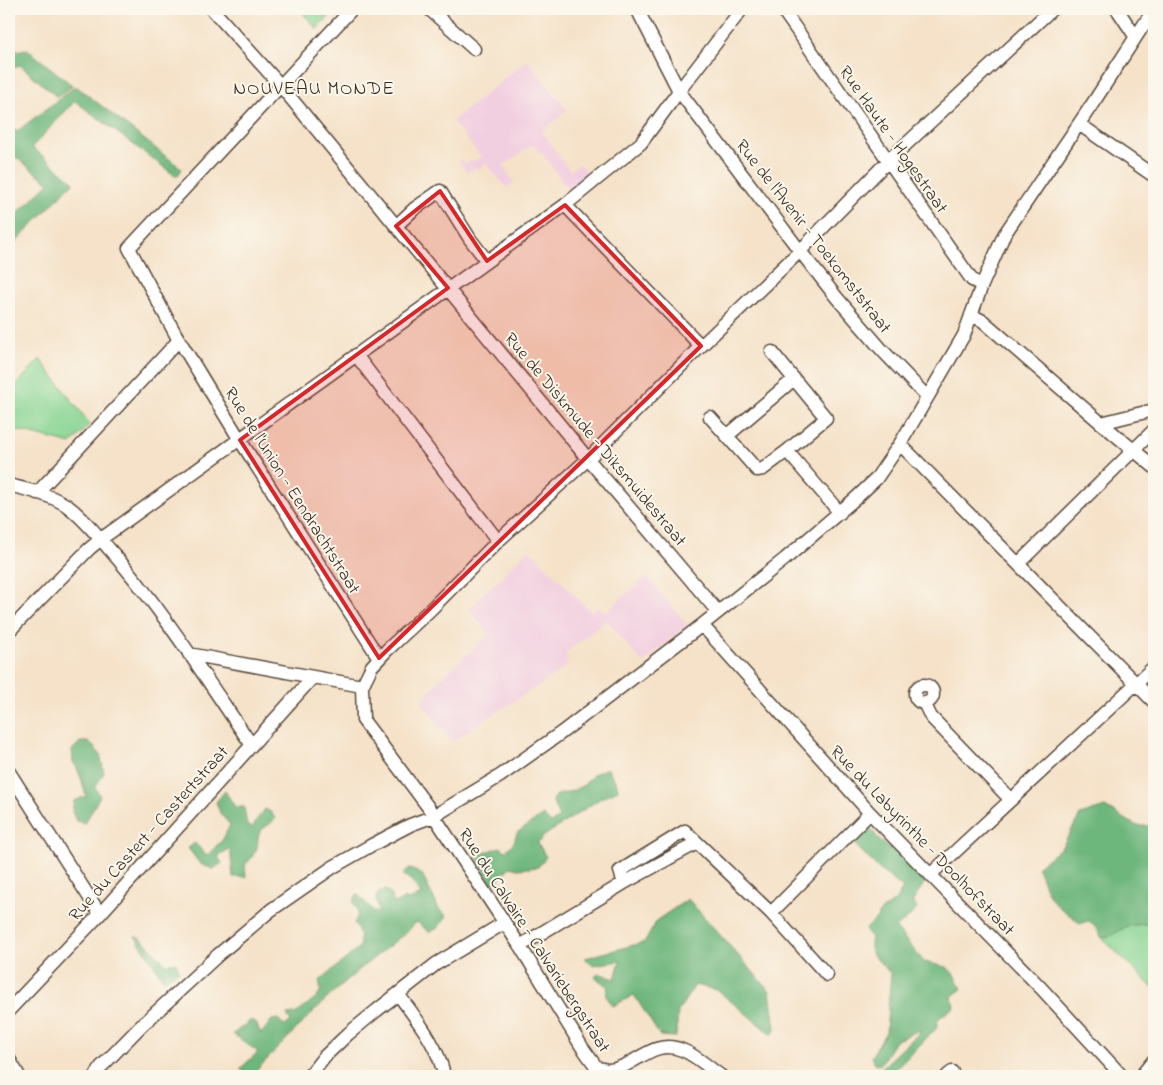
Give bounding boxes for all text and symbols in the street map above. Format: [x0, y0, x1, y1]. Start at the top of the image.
street label: Rue Haute - Hogestraat [831, 61, 953, 220]
district label: NOUVEAU MONDE [233, 76, 395, 103]
street label: Rue de l'Avenir - Toekomststraat [728, 135, 897, 340]
street label: Rue de Diskmude - Diksmuidestraat [497, 328, 692, 553]
street label: Rue de l'Union - Eendrachtstraat [217, 382, 366, 600]
street label: Rue du Labyrinthe - Doolhofstraat [823, 740, 1020, 943]
street label: Rue du Castert - Castertstraat [63, 741, 236, 928]
street label: Rue du Calvaire - Calvariebergstraat [450, 824, 616, 1059]

